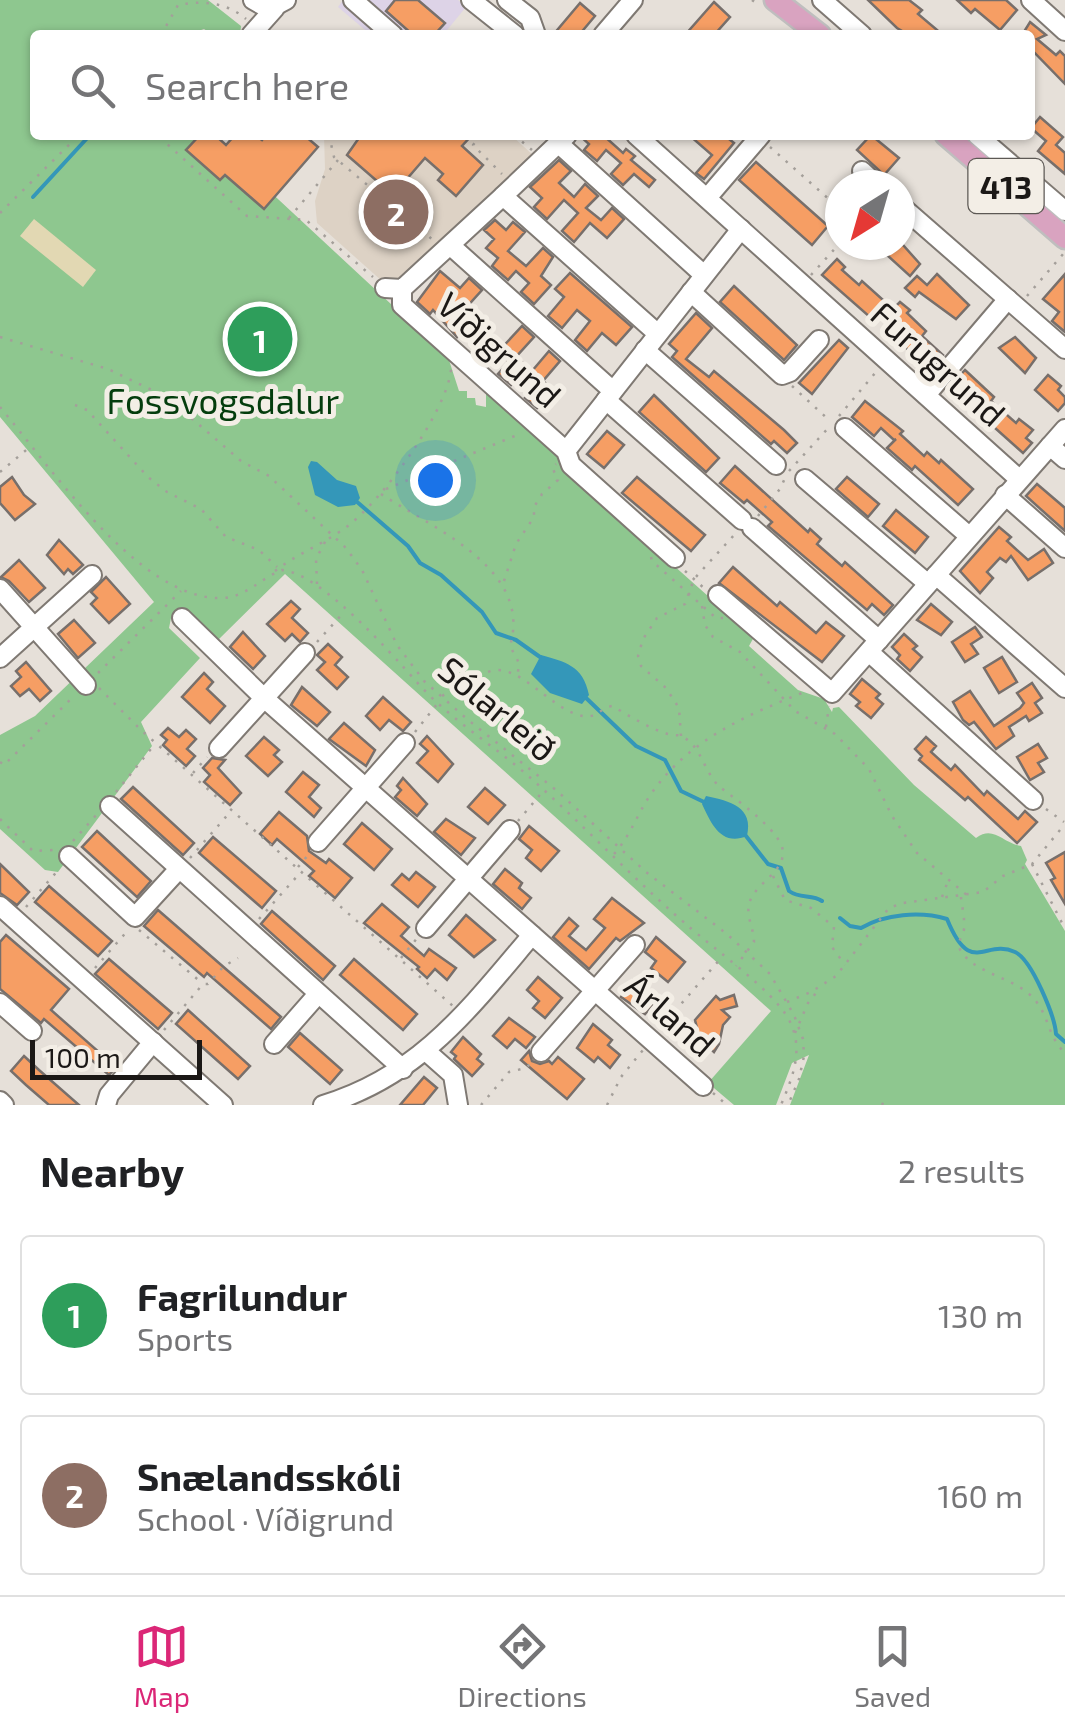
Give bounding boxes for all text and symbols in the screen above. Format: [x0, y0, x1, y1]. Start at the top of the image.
search box [30, 30, 1035, 140]
icon: search [65, 58, 120, 113]
text: Search here [145, 62, 349, 108]
road number: 413 [968, 159, 1044, 213]
north arrow [825, 170, 915, 260]
pin: 2 [364, 174, 428, 250]
street label: Víðigrund [430, 283, 570, 415]
street label: Furugrund [863, 292, 1015, 434]
pin: 1 [228, 302, 292, 376]
park label: Fossvogsdalur [107, 379, 339, 421]
your location [410, 455, 461, 506]
street label: Sólarleið [431, 647, 565, 769]
street label: Árland [617, 963, 725, 1065]
scale bar [30, 1035, 202, 1080]
text: 100 m [45, 1040, 121, 1074]
text: Nearby [40, 1145, 184, 1195]
text: 2 results [898, 1151, 1025, 1189]
text: Fagrilundur [137, 1273, 347, 1319]
text: 1 [68, 1296, 81, 1334]
text: 130 m [938, 1296, 1023, 1334]
text: Sports [137, 1319, 233, 1357]
text: Snælandsskóli [137, 1453, 401, 1499]
text: 2 [65, 1476, 84, 1514]
text: 160 m [937, 1476, 1023, 1514]
text: School · Víðigrund [137, 1499, 394, 1537]
tab: Map [134, 1619, 190, 1713]
tab: Directions [458, 1619, 587, 1713]
tab: Saved [854, 1619, 931, 1713]

